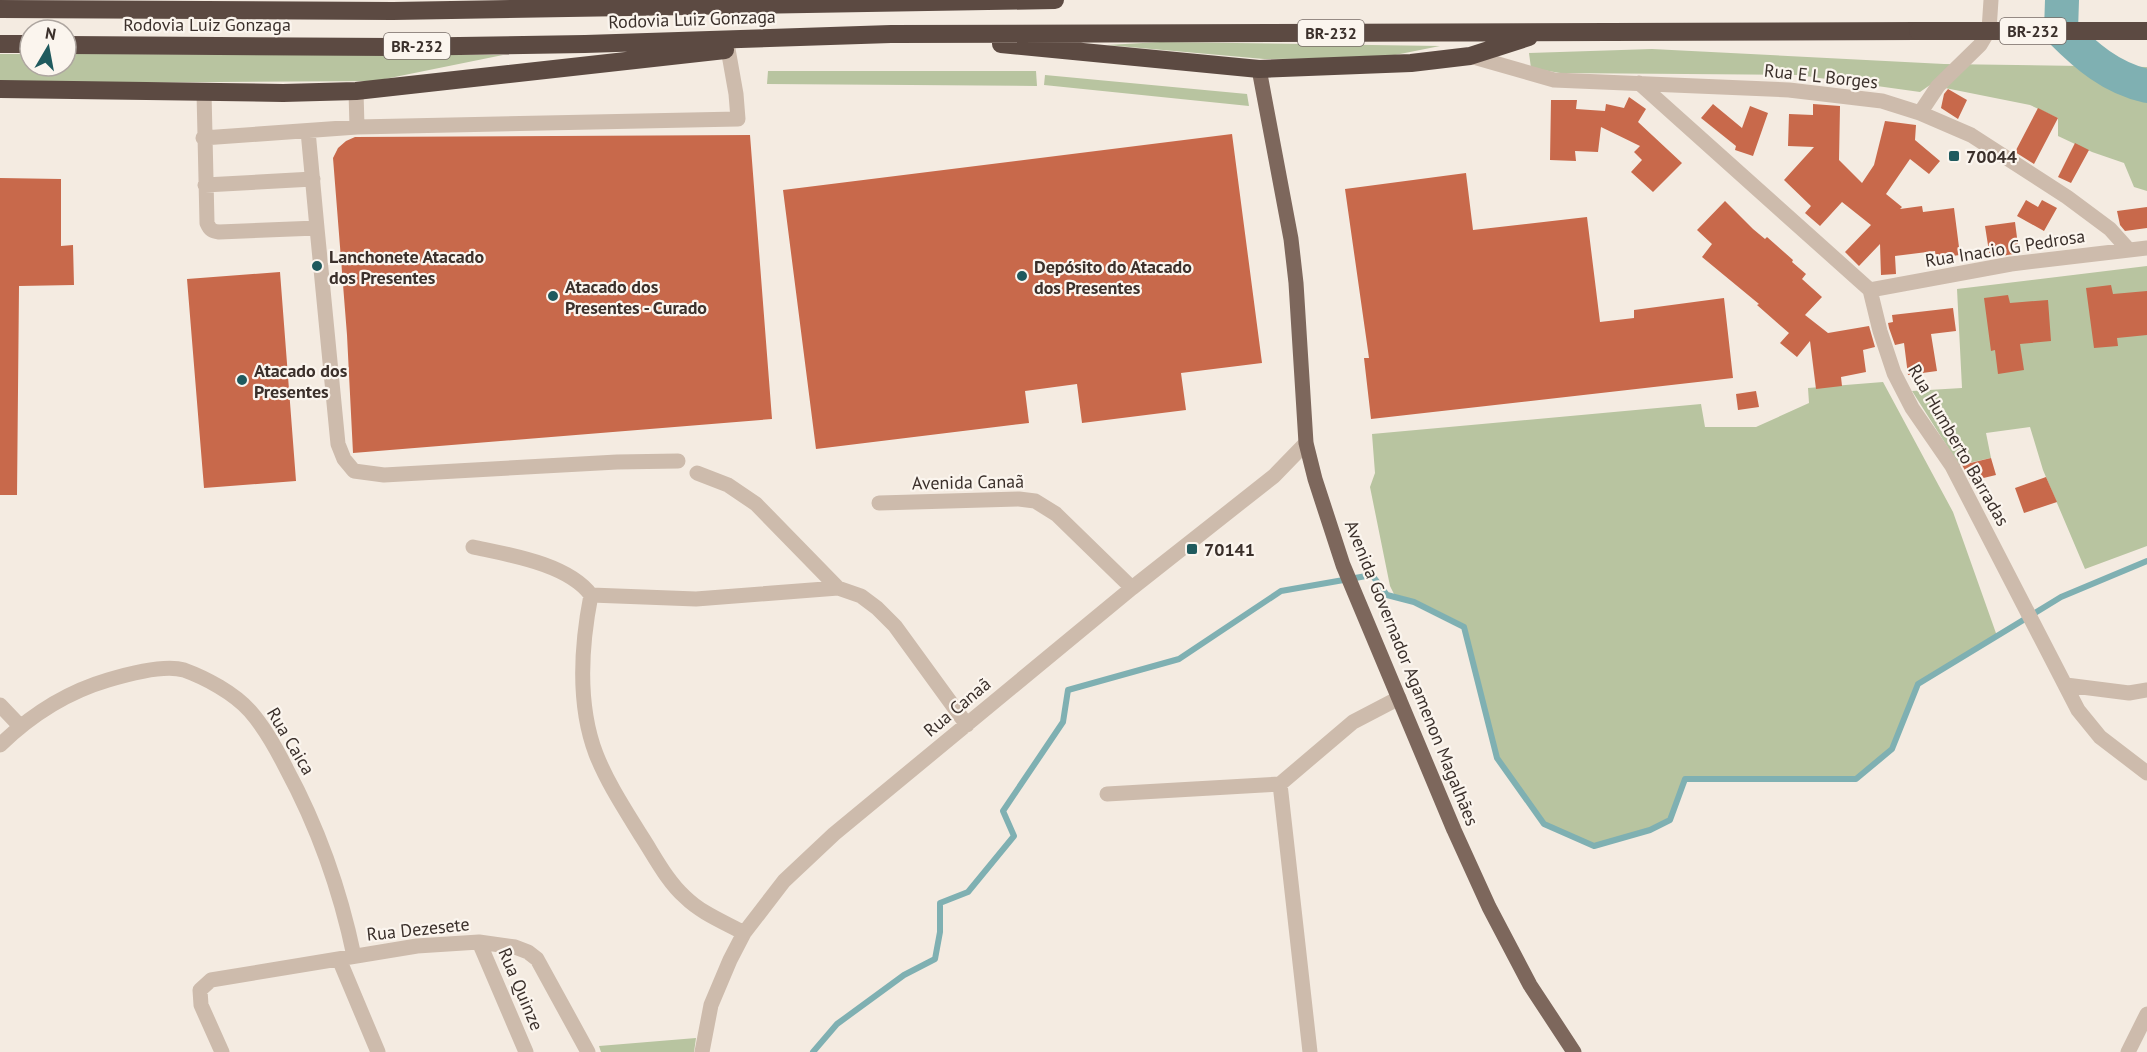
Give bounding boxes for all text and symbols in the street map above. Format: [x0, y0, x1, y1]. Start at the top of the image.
street label: Rodovia Luiz Gonzaga [608, 5, 776, 33]
street label: Rodovia Luiz Gonzaga [123, 13, 291, 36]
north arrow [18, 18, 78, 78]
road number: BR-232 [2000, 18, 2066, 44]
road number: BR-232 [1298, 20, 1364, 46]
text: N [44, 22, 58, 44]
road number: BR-232 [384, 33, 450, 59]
street label: Rua E L Borges [1763, 59, 1879, 93]
place label: 70044 [1966, 145, 2017, 168]
marker: 70044 [1947, 149, 1961, 163]
street label: Rua Inacio G Pedrosa [1923, 224, 2087, 272]
place label: Lanchonete Atacado dos Presentes [329, 245, 484, 289]
place label: Depósito do Atacado dos Presentes [1034, 255, 1192, 299]
marker: Lanchonete Atacado dos Presentes [310, 259, 324, 273]
marker: Depósito do Atacado dos Presentes [1015, 269, 1029, 283]
place label: Atacado dos Presentes - Curado [565, 275, 707, 319]
marker: Atacado dos Presentes - Curado [546, 289, 560, 303]
place label: Atacado dos Presentes [254, 359, 348, 403]
street label: Rua Humberto Barradas [1903, 360, 2015, 530]
marker: Atacado dos Presentes [235, 373, 249, 387]
street label: Avenida Canaã [912, 470, 1024, 494]
street label: Avenida Governador Agamenon Magalhães [1340, 517, 1484, 829]
place label: 70141 [1204, 538, 1255, 561]
marker: 70141 [1185, 542, 1199, 556]
street label: Rua Canaã [919, 672, 995, 742]
street label: Rua Caica [262, 703, 320, 779]
street label: Rua Dezesete [365, 912, 471, 946]
street label: Rua Quinze [493, 944, 549, 1034]

